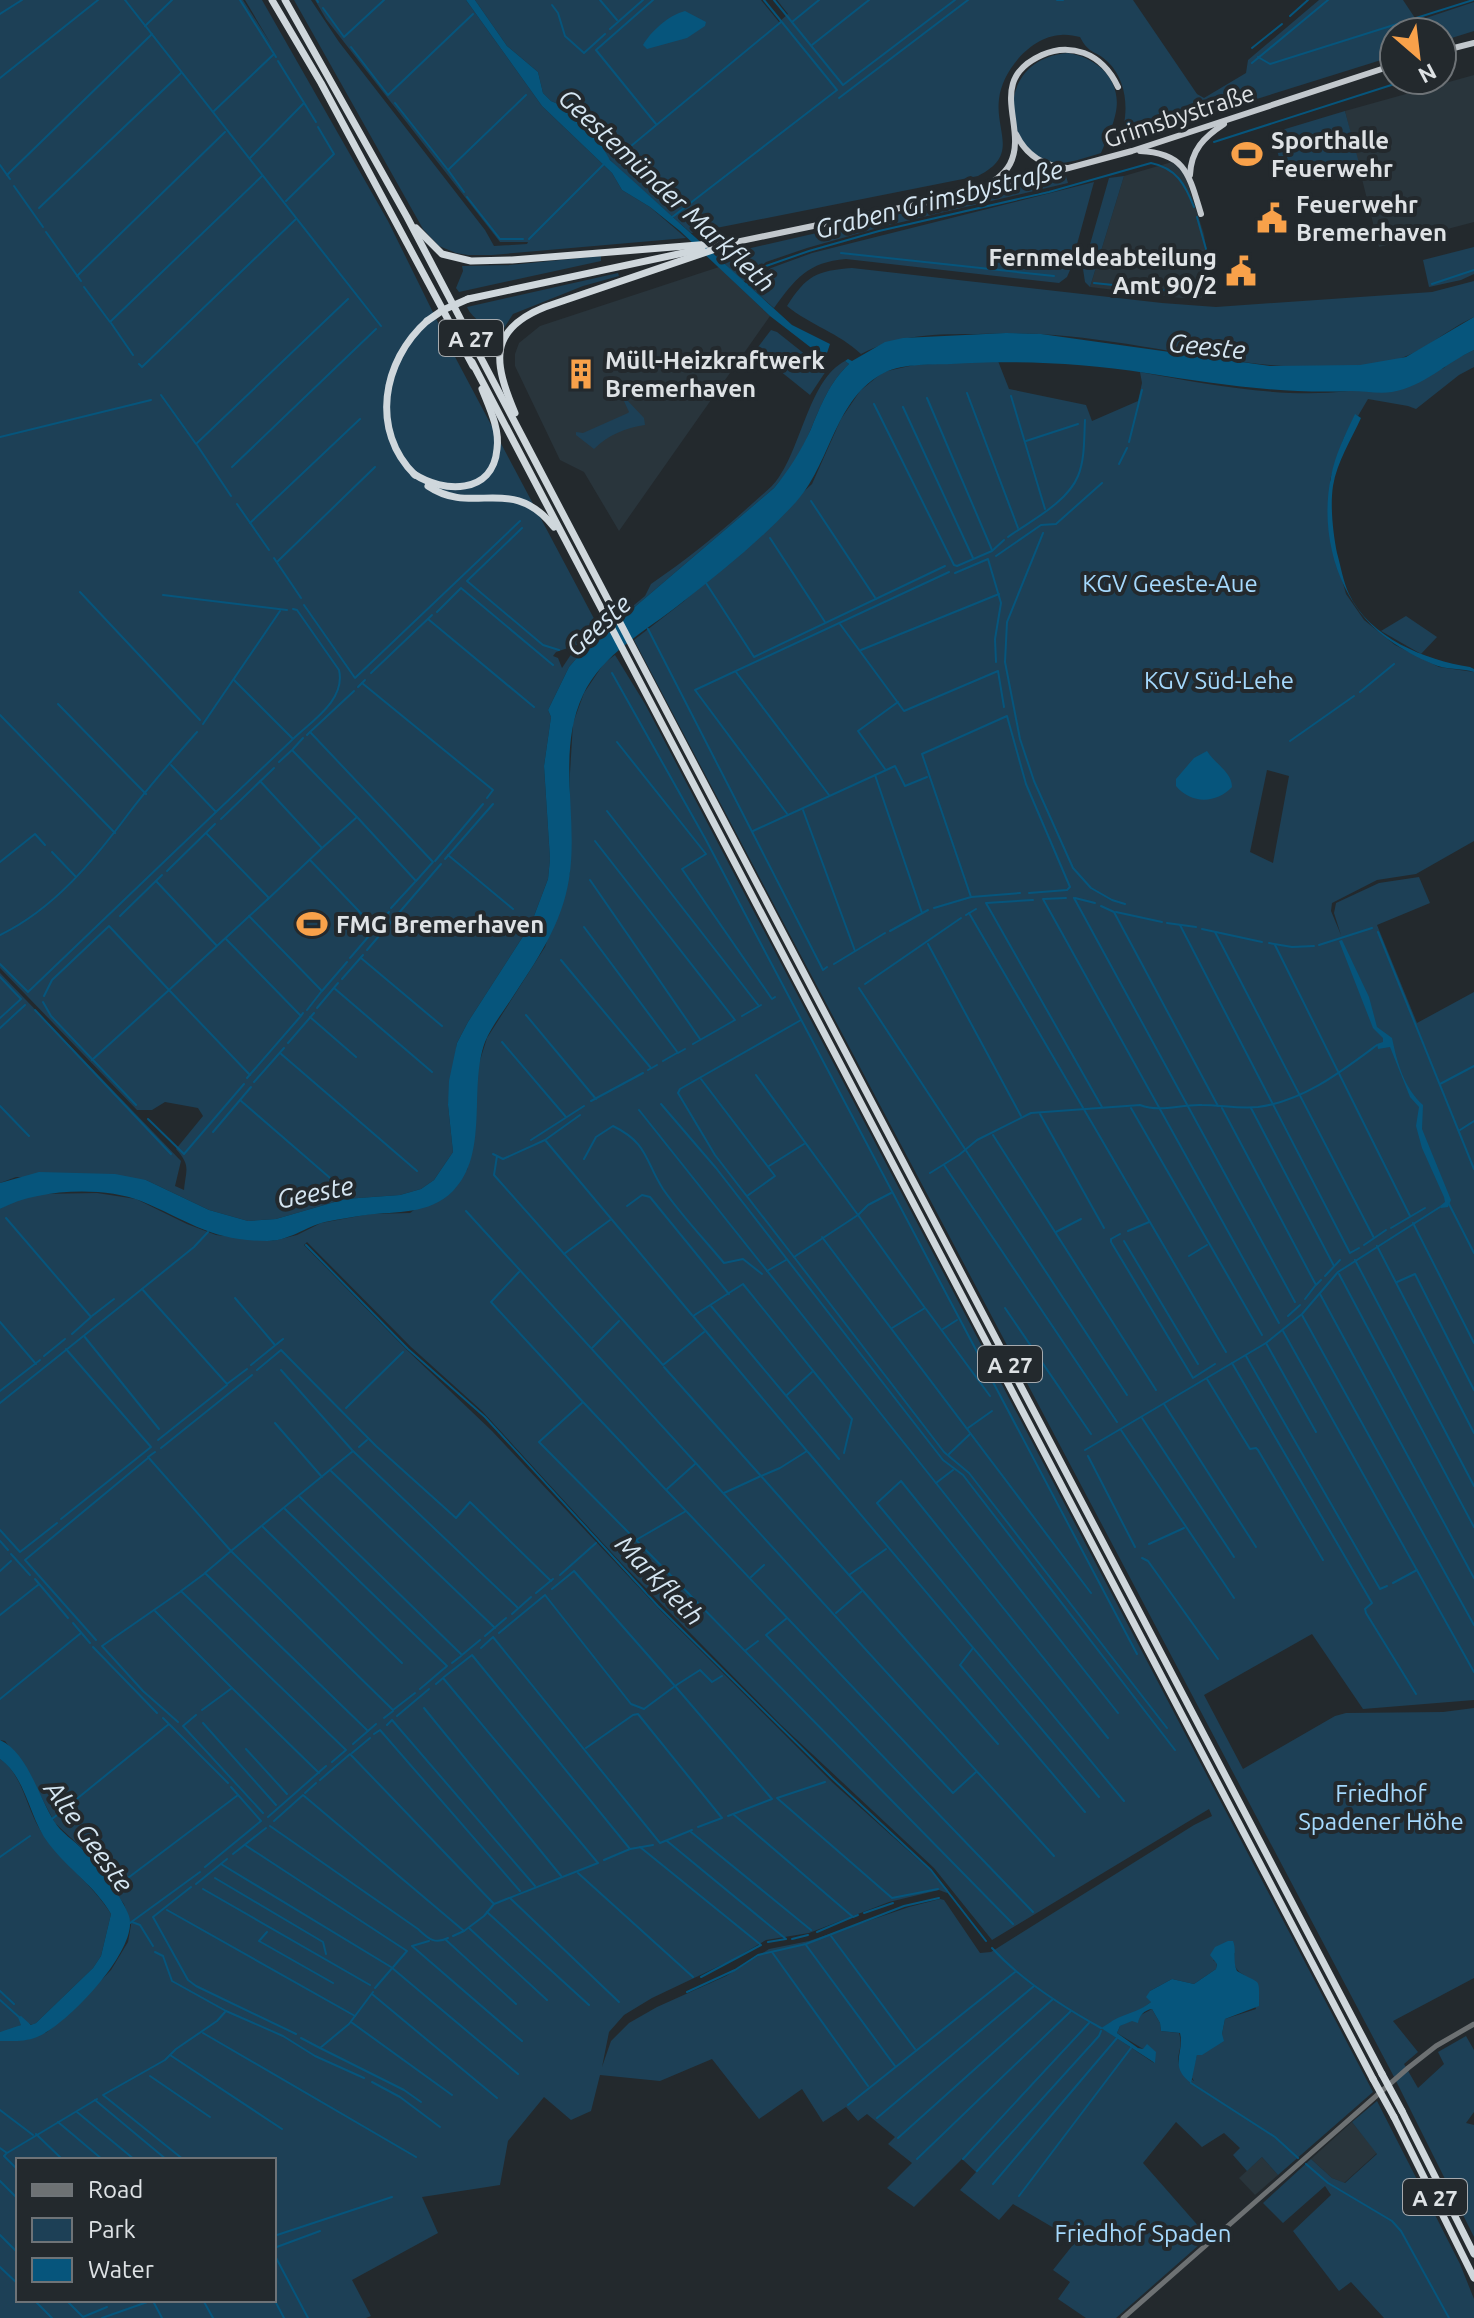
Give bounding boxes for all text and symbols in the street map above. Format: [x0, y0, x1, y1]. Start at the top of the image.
north arrow [1378, 16, 1458, 96]
text: N [1415, 59, 1441, 89]
street label: Grimsbystraße [1100, 79, 1258, 153]
water label: Geestemünder Markfleth [553, 82, 781, 298]
place label: Sporthalle Feuerwehr [1271, 127, 1393, 182]
sports icon: Sporthalle Feuerwehr [1230, 137, 1264, 171]
water label: Graben Grimsbystraße [812, 154, 1066, 244]
place label: Feuerwehr Bremerhaven [1296, 191, 1447, 246]
public building icon: Feuerwehr Bremerhaven [1255, 201, 1289, 235]
place label: Fernmeldeabteilung Amt 90/2 [989, 244, 1217, 299]
public building icon: Fernmeldeabteilung Amt 90/2 [1224, 254, 1258, 288]
road number: A 27 [439, 320, 503, 356]
water label: Geeste [1167, 328, 1247, 364]
place label: Müll-Heizkraftwerk Bremerhaven [605, 347, 825, 402]
building icon: Müll-Heizkraftwerk Bremerhaven [564, 357, 598, 391]
park label: KGV Geeste-Aue [1082, 570, 1258, 597]
water label: Geeste [560, 588, 636, 662]
park label: KGV Süd-Lehe [1144, 667, 1294, 694]
sports icon: FMG Bremerhaven [295, 907, 329, 941]
place label: FMG Bremerhaven [336, 911, 544, 938]
water label: Geeste [274, 1170, 356, 1214]
road number: A 27 [978, 1346, 1042, 1382]
water label: Markfleth [610, 1529, 710, 1631]
water label: Alte Geeste [38, 1773, 139, 1897]
park label: Friedhof Spadener Höhe [1298, 1780, 1464, 1835]
legend [16, 2158, 276, 2302]
text: Road [88, 2176, 143, 2203]
road number: A 27 [1403, 2179, 1467, 2215]
text: Park [88, 2216, 136, 2243]
park label: Friedhof Spaden [1055, 2220, 1231, 2247]
text: Water [88, 2256, 154, 2283]

